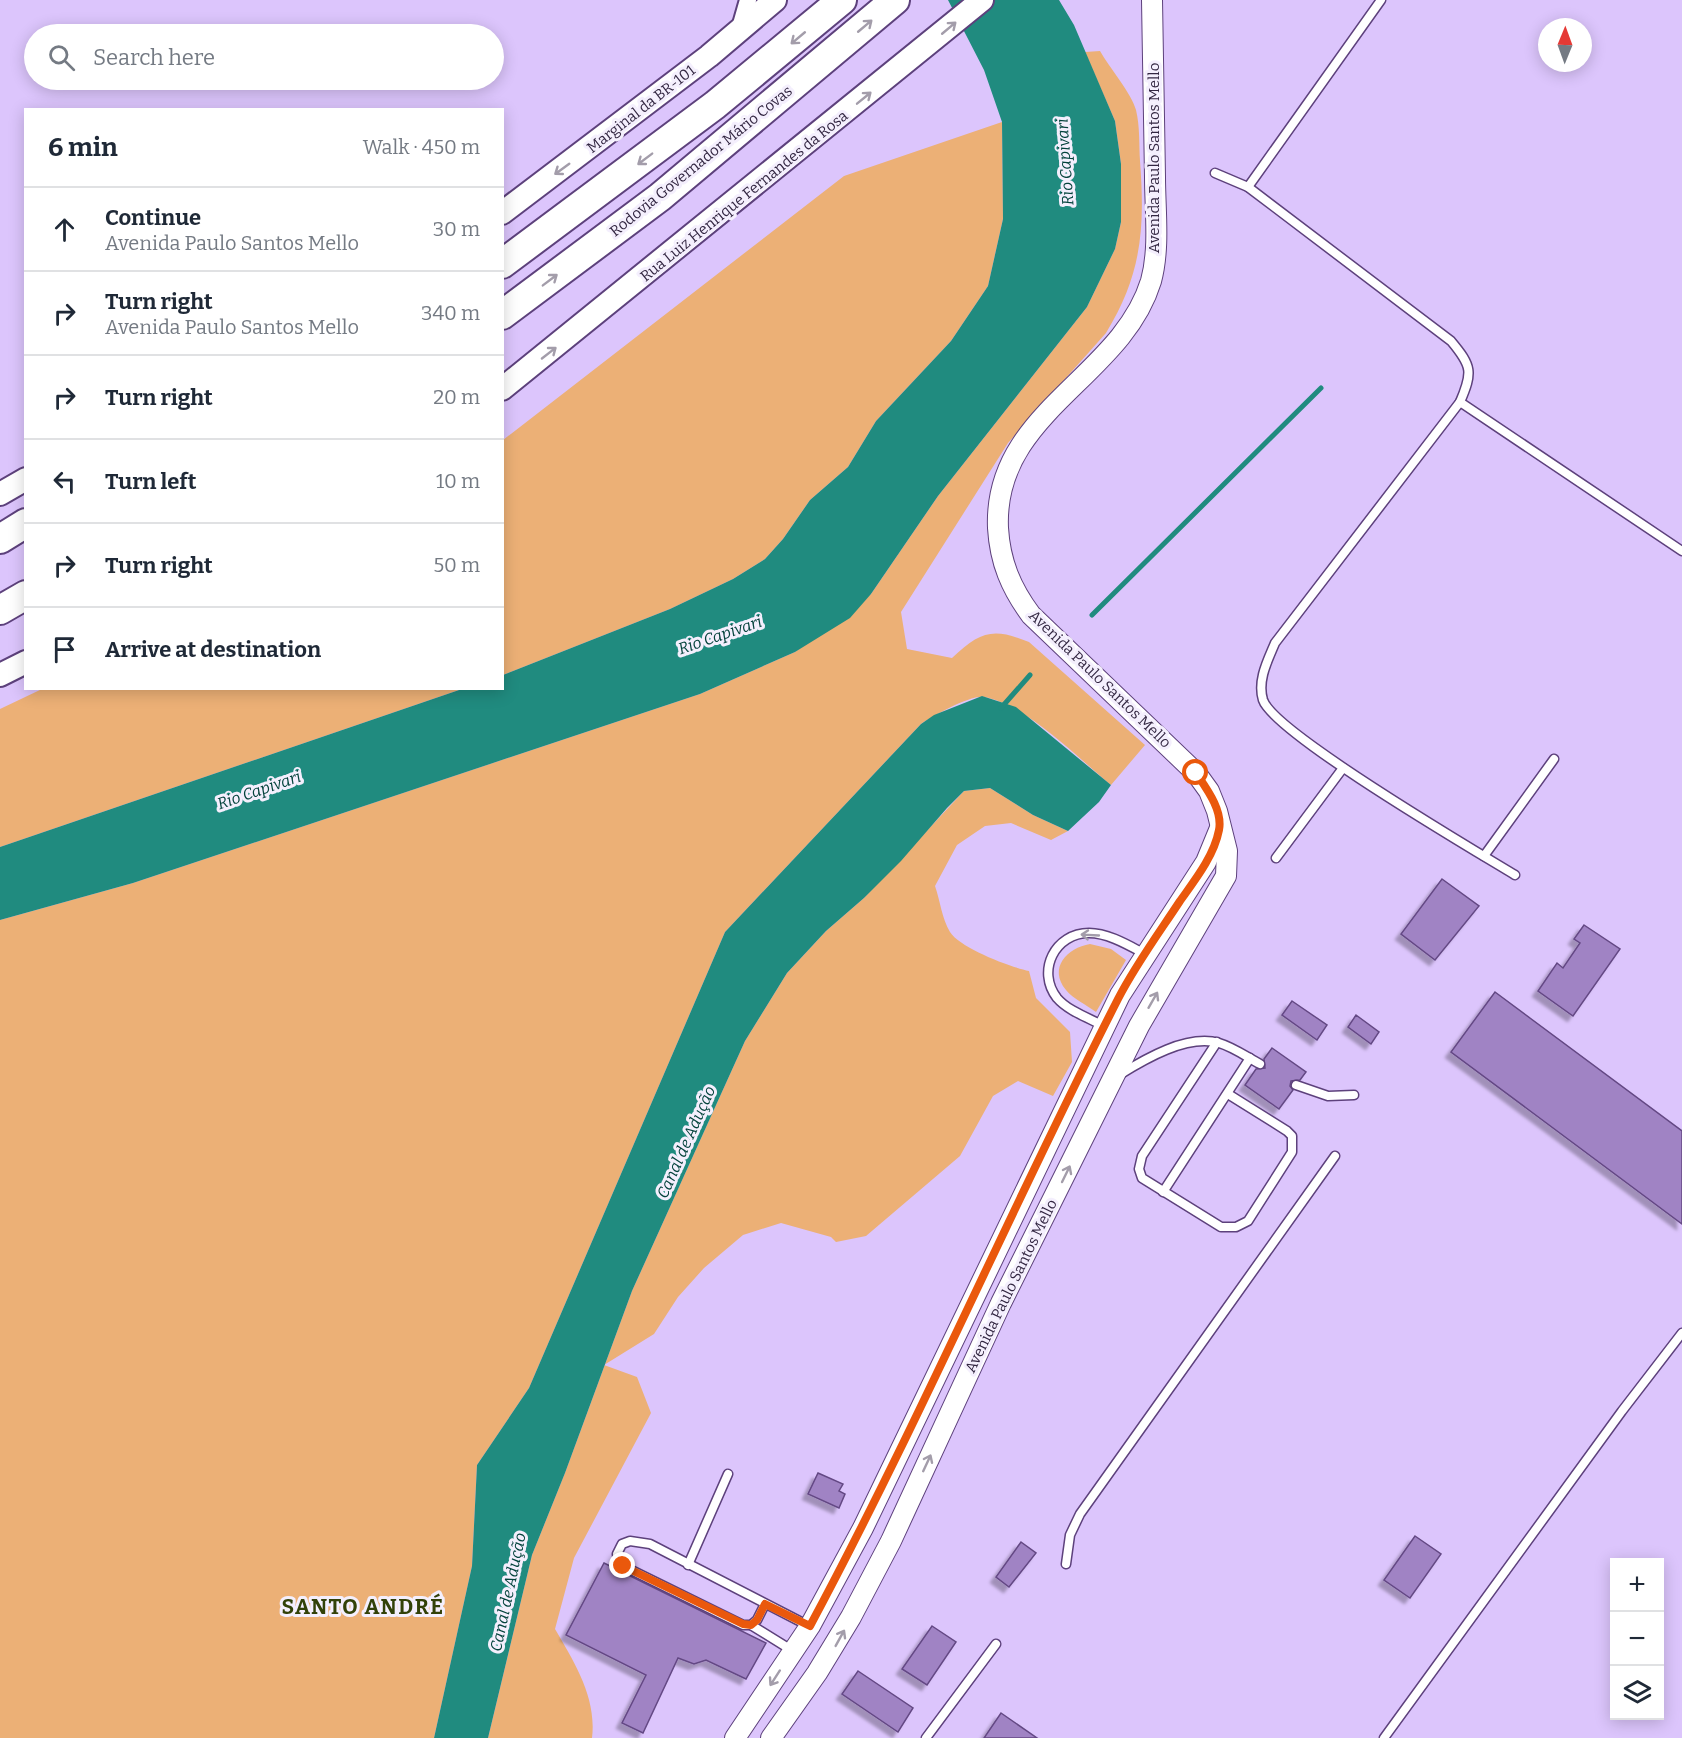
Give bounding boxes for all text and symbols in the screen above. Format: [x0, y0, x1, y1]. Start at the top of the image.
north arrow [1538, 18, 1592, 72]
one-way arrow [857, 19, 873, 32]
one-way arrow [941, 22, 957, 35]
search box [24, 24, 504, 90]
one-way arrow [790, 31, 806, 44]
icon: search [45, 41, 78, 74]
text: Search here [93, 44, 215, 71]
street label: Marginal da BR-101 [583, 61, 699, 157]
street label: Avenida Paulo Santos Mello [1145, 63, 1163, 253]
street label: Rodovia Governador Mário Covas [606, 82, 796, 240]
one-way arrow [856, 92, 872, 105]
street label: Rua Luiz Henrique Fernandes da Rosa [637, 107, 851, 285]
water label: Rio Capivari [1052, 117, 1078, 206]
text: 6 min [48, 132, 118, 163]
text: Walk · 450 m [363, 135, 480, 159]
one-way arrow [637, 152, 653, 165]
one-way arrow [555, 163, 571, 175]
text: Continue [105, 204, 201, 231]
icon: ahead [48, 213, 81, 246]
text: 30 m [433, 217, 480, 241]
text: Avenida Paulo Santos Mello [105, 231, 359, 255]
one-way arrow [541, 274, 557, 287]
text: Turn right [105, 288, 213, 315]
icon: right [48, 297, 81, 330]
text: 340 m [421, 301, 480, 325]
text: Avenida Paulo Santos Mello [105, 315, 359, 339]
one-way arrow [541, 347, 557, 360]
icon: right [48, 381, 81, 414]
text: Turn right [105, 384, 213, 411]
text: 20 m [433, 385, 480, 409]
icon: left [48, 465, 81, 498]
text: Turn left [105, 468, 197, 495]
text: 10 m [436, 469, 480, 493]
icon: right [48, 549, 81, 582]
text: Turn right [105, 552, 213, 579]
text: 50 m [433, 553, 480, 577]
street label: Avenida Paulo Santos Mello [1025, 606, 1175, 752]
water label: Rio Capivari [676, 612, 765, 658]
icon: arrive [48, 633, 81, 666]
text: Arrive at destination [105, 636, 321, 663]
route start [1182, 759, 1208, 785]
water label: Rio Capivari [215, 767, 304, 813]
one-way arrow [1081, 929, 1101, 940]
one-way arrow [1147, 992, 1159, 1009]
water label: Canal de Adução [653, 1083, 719, 1201]
one-way arrow [1060, 1165, 1072, 1183]
street label: Avenida Paulo Santos Mello [961, 1196, 1061, 1376]
one-way arrow [922, 1455, 934, 1473]
water label: Canal de Adução [486, 1531, 530, 1653]
route end [609, 1552, 635, 1578]
map controls [1610, 1558, 1664, 1720]
button: + [1610, 1558, 1664, 1612]
district label: SANTO ANDRÉ [282, 1593, 444, 1620]
button: − [1610, 1612, 1664, 1666]
one-way arrow [835, 1629, 846, 1647]
button: layers [1610, 1666, 1664, 1720]
one-way arrow [769, 1670, 782, 1687]

